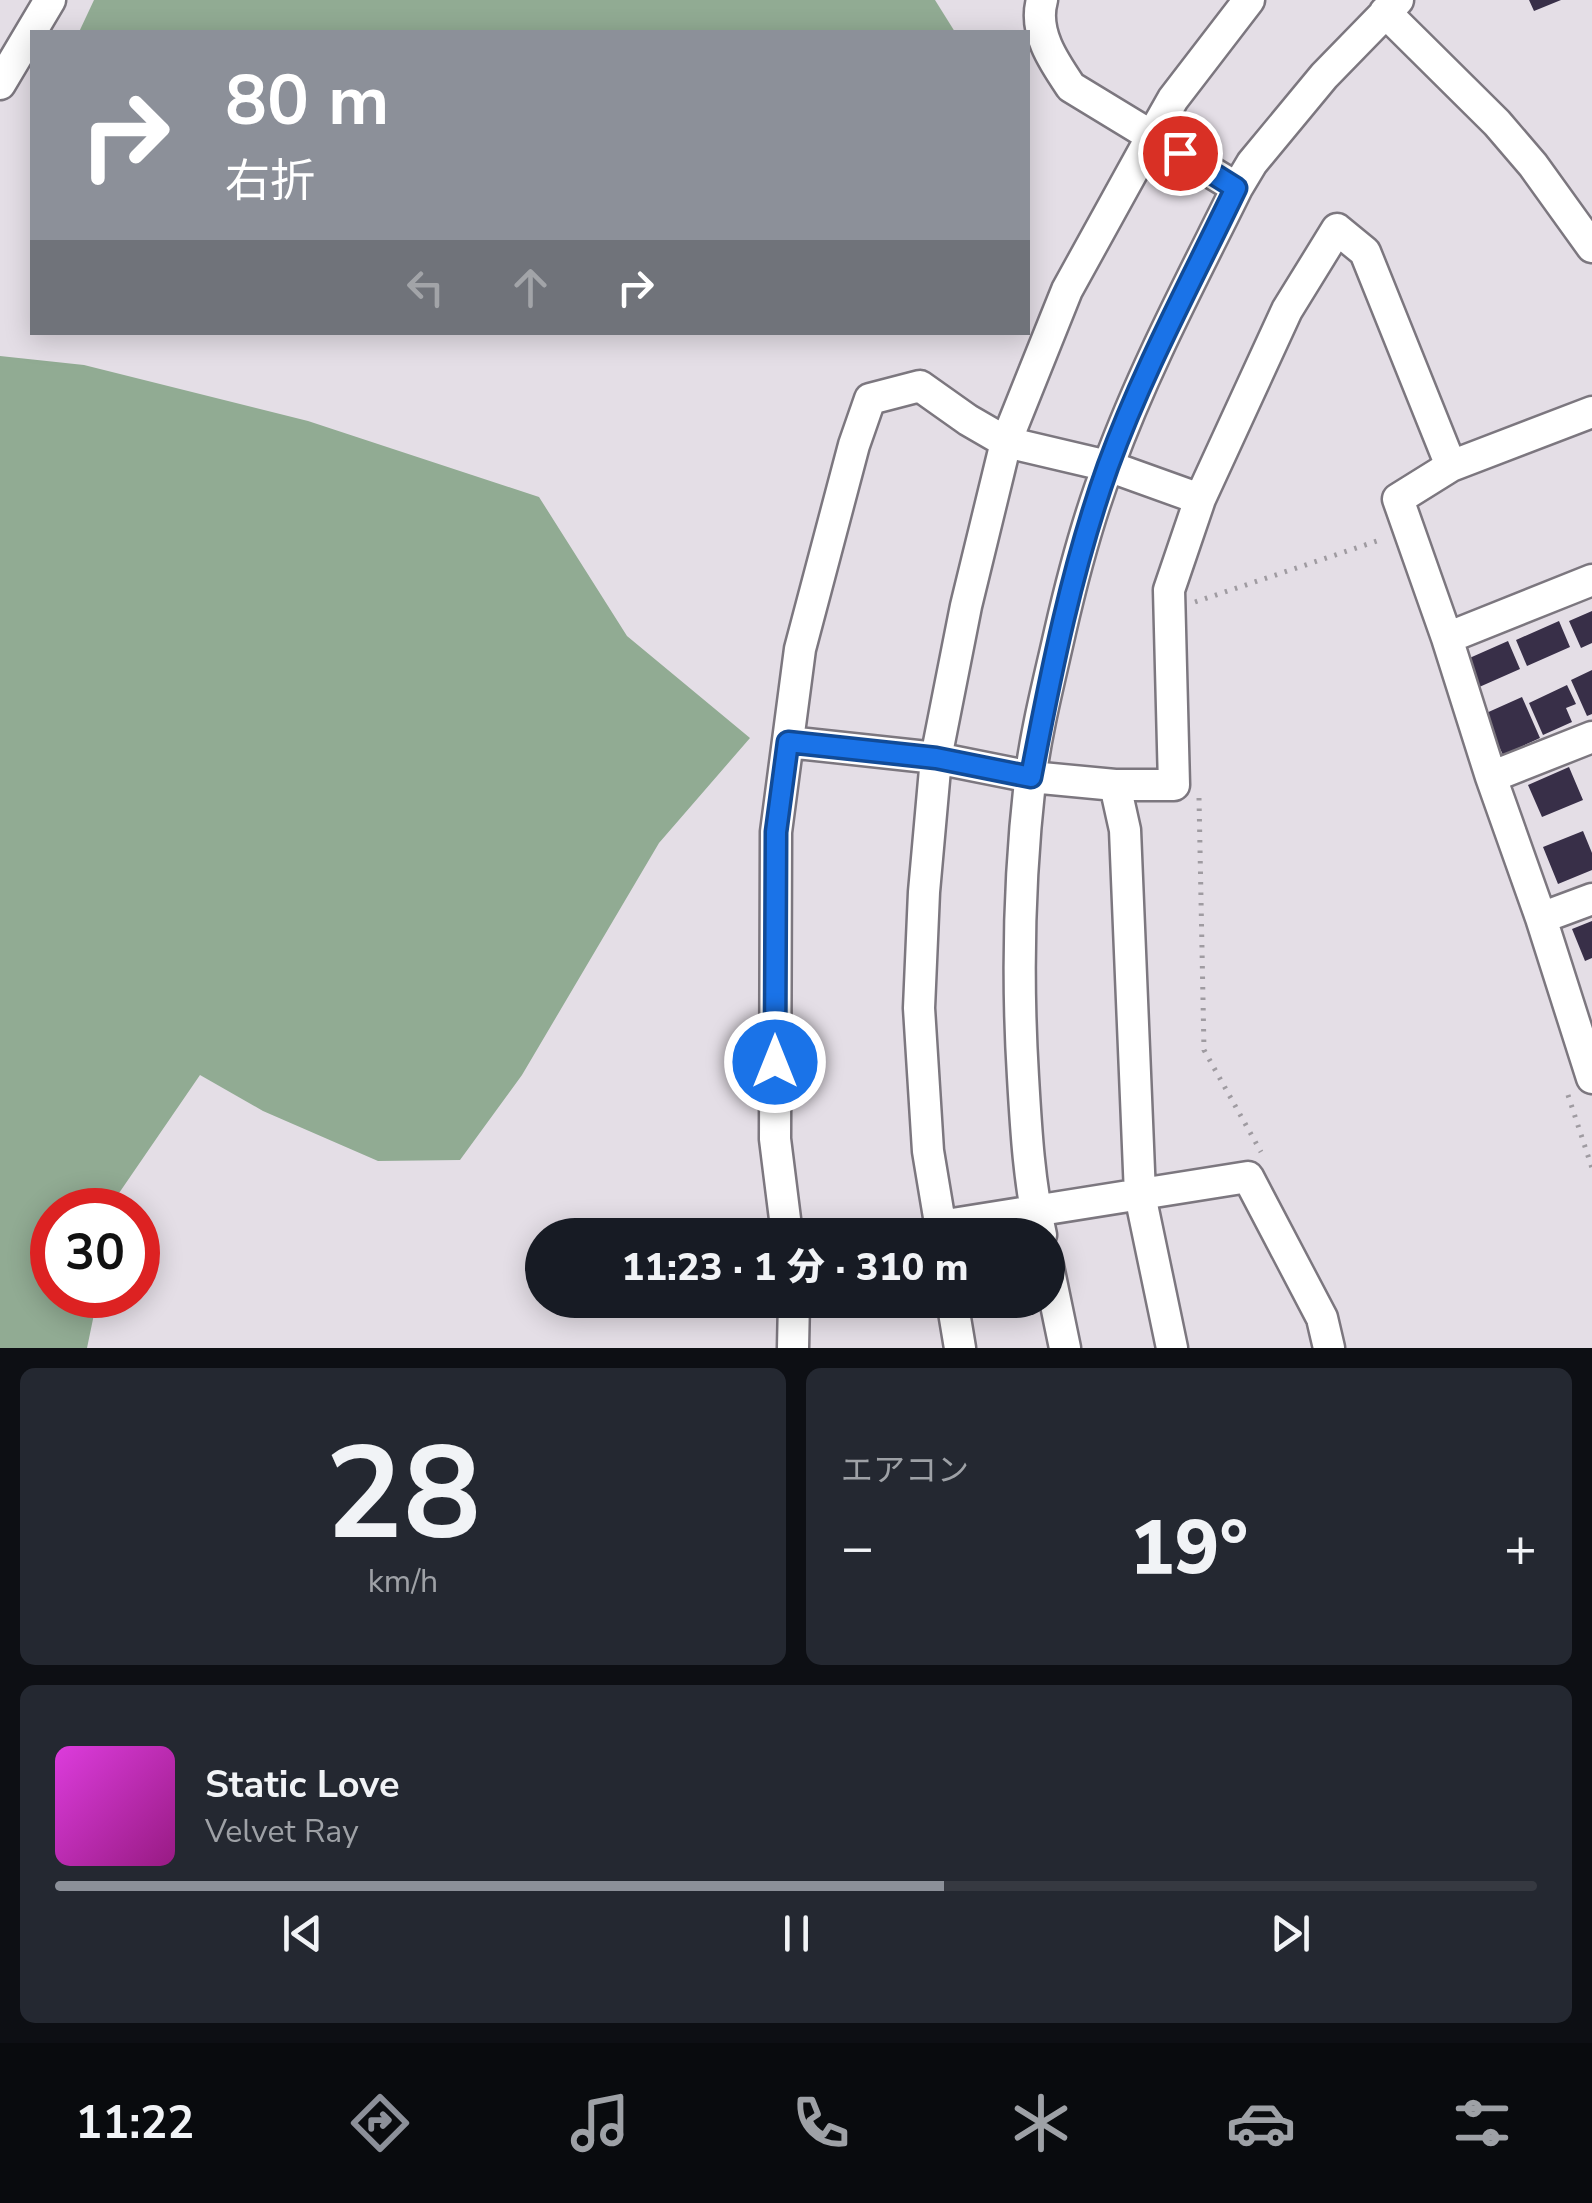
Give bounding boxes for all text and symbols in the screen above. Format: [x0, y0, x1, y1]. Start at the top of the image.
text: 80 m [225, 53, 389, 149]
icon: right [60, 70, 190, 200]
pin [1138, 111, 1223, 196]
icon: arrive [1153, 126, 1208, 181]
text: 右折 [225, 151, 315, 212]
icon: left [398, 260, 453, 315]
icon: ahead [503, 260, 558, 315]
icon: right [608, 260, 663, 315]
position arrow [723, 1010, 827, 1114]
speed limit sign: 30 [30, 1188, 160, 1318]
text: 11:23 · 1 分 · 310 m [621, 1242, 969, 1293]
text: 28 [325, 1406, 481, 1583]
text: エアコン [841, 1449, 969, 1492]
text: 19° [1130, 1497, 1248, 1599]
text: − [841, 1510, 874, 1585]
text: + [1504, 1510, 1537, 1585]
text: km/h [368, 1560, 438, 1603]
text: Static Love [205, 1759, 400, 1810]
text: Velvet Ray [205, 1810, 359, 1853]
icon: previous [275, 1906, 330, 1961]
icon: pause [769, 1906, 824, 1961]
icon: next [1263, 1906, 1318, 1961]
icon: directions [345, 2088, 415, 2158]
icon: music [565, 2088, 635, 2158]
icon: phone [786, 2088, 856, 2158]
icon: climate [1006, 2088, 1076, 2158]
icon: car [1226, 2088, 1296, 2158]
icon: filters [1447, 2088, 1517, 2158]
text: 11:22 [75, 2093, 194, 2154]

